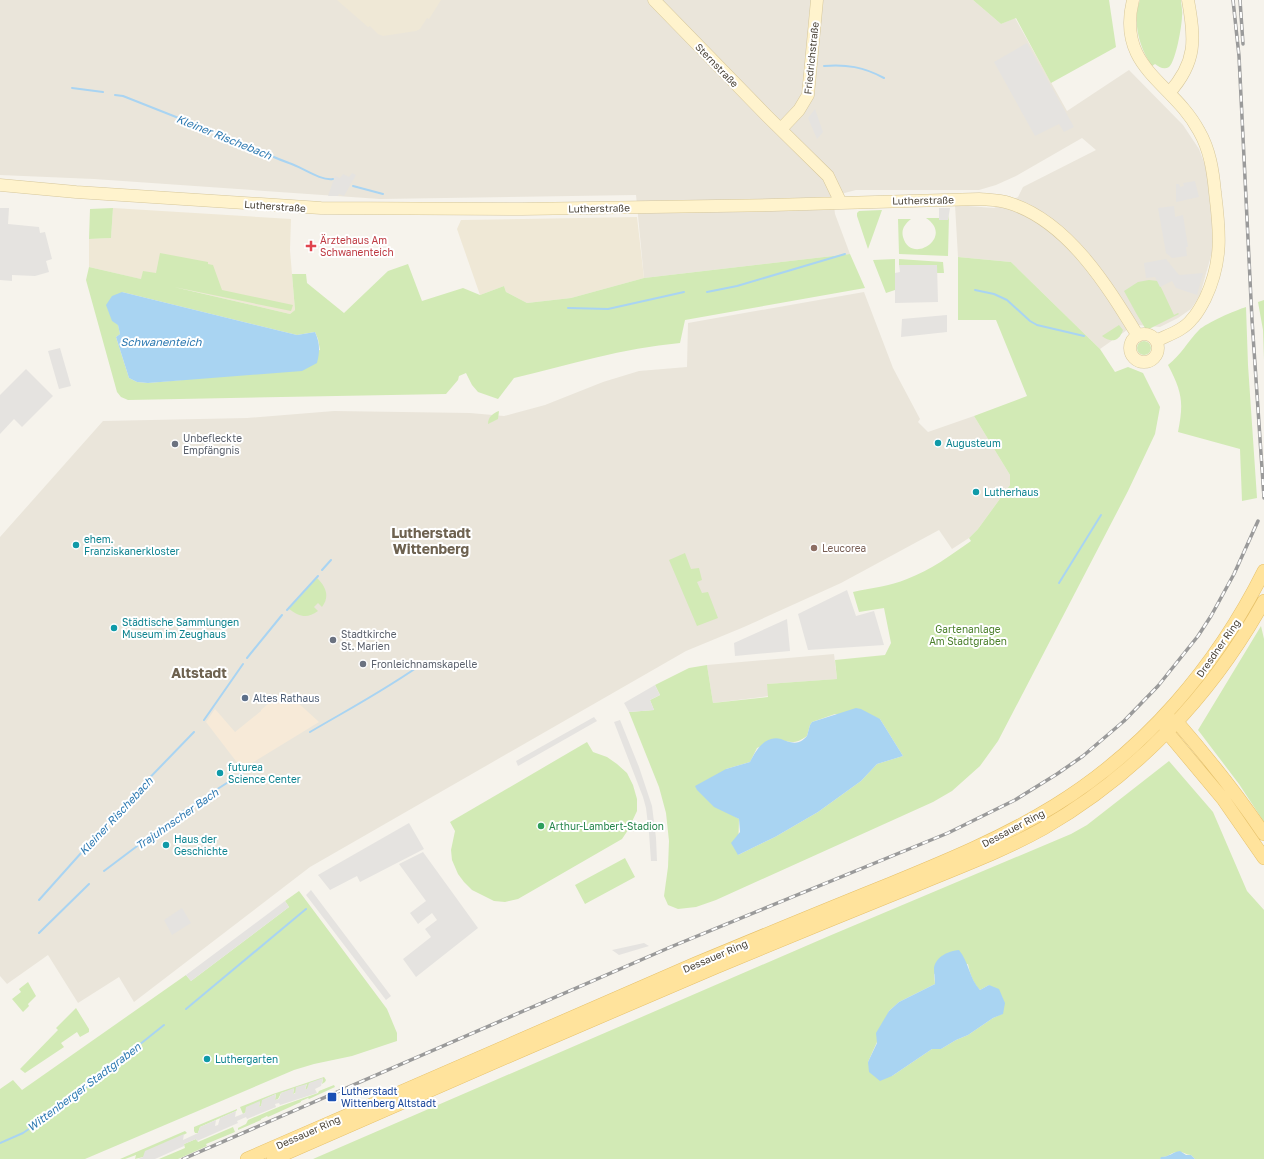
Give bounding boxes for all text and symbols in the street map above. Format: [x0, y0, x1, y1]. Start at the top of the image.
street label: Friedrichstraße [801, 21, 821, 95]
street label: Sternstraße [693, 41, 741, 90]
water label: Kleiner Rischebach [175, 111, 275, 162]
street label: Lutherstraße [892, 193, 954, 207]
street label: Lutherstraße [244, 198, 306, 214]
street label: Lutherstraße [568, 201, 630, 215]
place label: Ärztehaus Am Schwanenteich [320, 233, 394, 258]
marker: Ärztehaus Am Schwanenteich [305, 240, 317, 252]
water label: Schwanenteich [121, 335, 203, 348]
place label: Unbefleckte Empfängnis [183, 432, 242, 456]
place label: Augusteum [946, 437, 1001, 449]
marker: Augusteum [933, 438, 943, 448]
marker: Unbefleckte Empfängnis [170, 439, 180, 449]
place label: Lutherhaus [984, 486, 1039, 498]
marker: Lutherhaus [971, 487, 981, 497]
district label: Lutherstadt Wittenberg [391, 524, 471, 557]
place label: ehem. Franziskanerkloster [84, 533, 180, 557]
marker: ehem. Franziskanerkloster [71, 540, 81, 550]
place label: Leucorea [822, 542, 866, 554]
marker: Leucorea [809, 543, 819, 553]
place label: Städtische Sammlungen Museum im Zeughaus [122, 616, 239, 640]
street label: Dresdner Ring [1194, 617, 1242, 679]
marker: Städtische Sammlungen Museum im Zeughaus [109, 623, 119, 633]
park label: Gartenanlage Am Stadtgraben [929, 623, 1007, 647]
place label: Stadtkirche St. Marien [341, 628, 397, 652]
marker: Stadtkirche St. Marien [328, 635, 338, 645]
place label: Fronleichnamskapelle [371, 658, 477, 670]
marker: Fronleichnamskapelle [358, 659, 368, 669]
district label: Altstadt [171, 664, 227, 681]
place label: Altes Rathaus [253, 692, 320, 704]
marker: Altes Rathaus [240, 693, 250, 703]
place label: futurea Science Center [228, 761, 301, 785]
marker: futurea Science Center [215, 768, 225, 778]
water label: Kleiner Rischebach [76, 773, 156, 857]
water label: Trajuhnscher Bach [133, 785, 222, 853]
street label: Dessauer Ring [980, 806, 1046, 850]
place label: Arthur-Lambert-Stadion [549, 820, 664, 832]
marker: Arthur-Lambert-Stadion [536, 821, 546, 831]
place label: Haus der Geschichte [174, 833, 228, 857]
marker: Haus der Geschichte [161, 840, 171, 850]
street label: Dessauer Ring [681, 937, 749, 975]
water label: Wittenberger Stadtgraben [24, 1039, 145, 1134]
place label: Luthergarten [215, 1053, 278, 1065]
marker: Luthergarten [202, 1054, 212, 1064]
place label: Lutherstadt Wittenberg Altstadt [341, 1085, 436, 1109]
marker: Lutherstadt Wittenberg Altstadt [326, 1091, 338, 1103]
street label: Dessauer Ring [274, 1112, 342, 1152]

